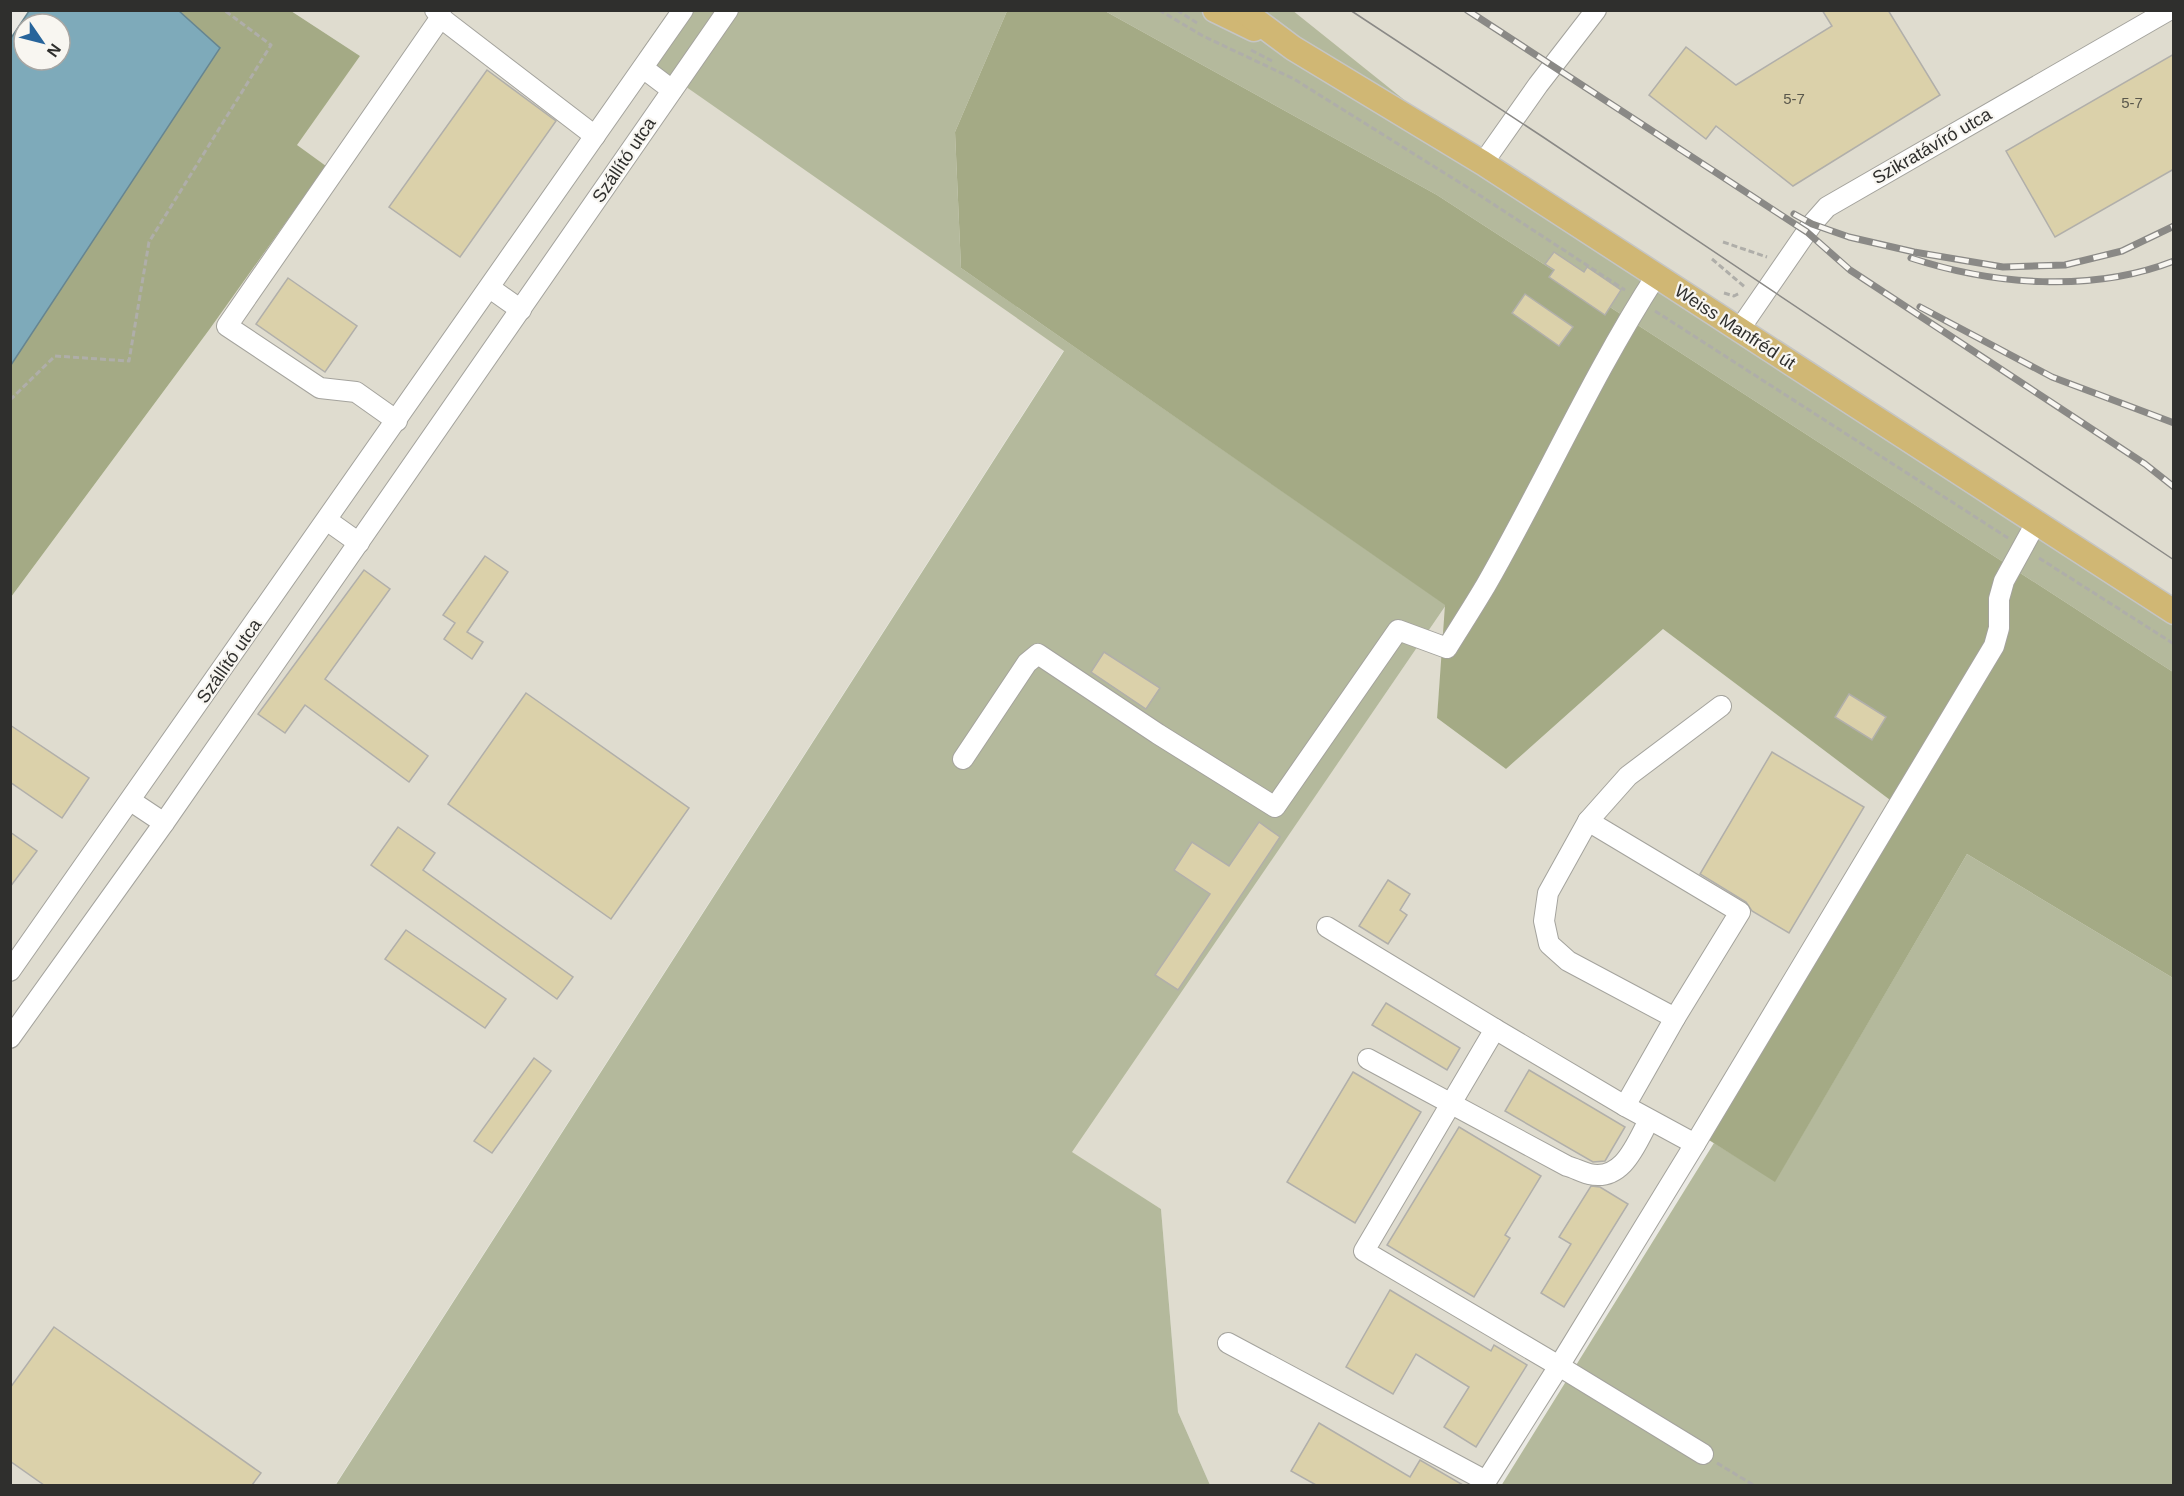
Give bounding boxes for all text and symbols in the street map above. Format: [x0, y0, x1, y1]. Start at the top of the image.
north arrow [12, 12, 72, 72]
text: N [44, 41, 64, 60]
house number: 5-7 [1783, 90, 1805, 107]
house number: 5-7 [2121, 94, 2143, 111]
street label: Szikratávíró utca [1869, 103, 1996, 188]
street label: Szállító utca [588, 113, 660, 206]
street label: Weiss Manfréd út [1671, 281, 1799, 373]
street label: Szállító utca [193, 614, 266, 707]

